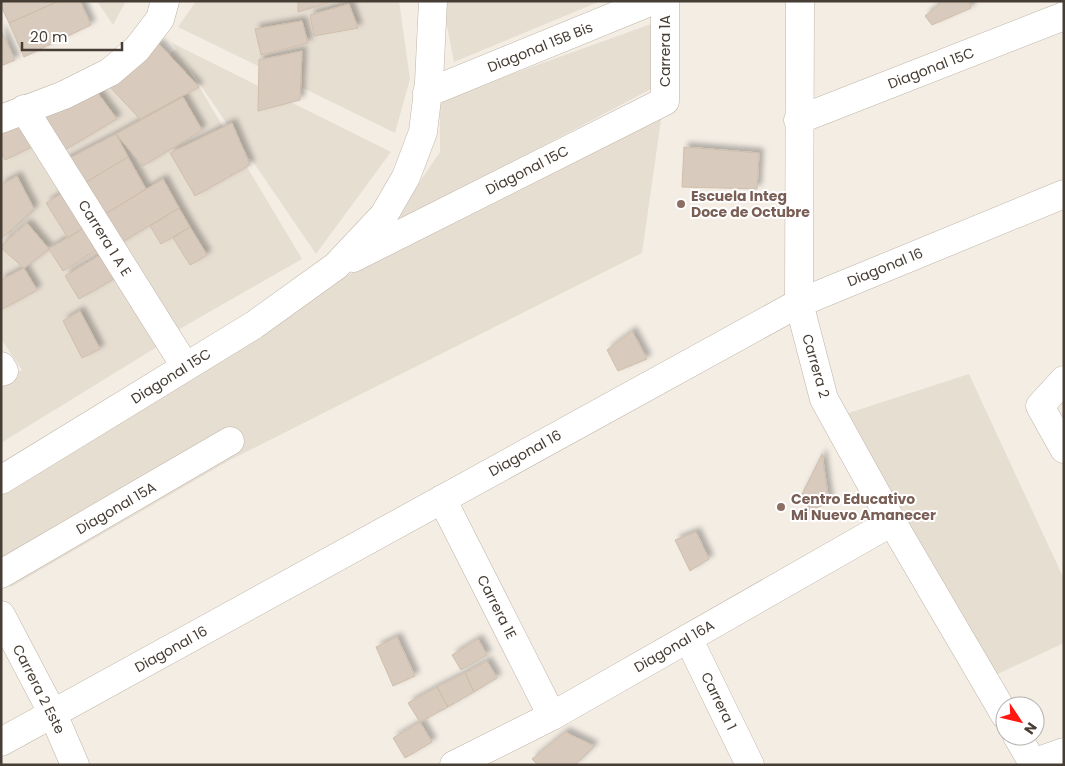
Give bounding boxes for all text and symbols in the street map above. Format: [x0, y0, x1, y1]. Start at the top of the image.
street label: Carrera 1A [655, 15, 675, 87]
street label: Diagonal 15B Bis [484, 17, 596, 77]
scale bar [22, 20, 122, 52]
text: 20 m [30, 26, 68, 47]
street label: Diagonal 15C [885, 42, 977, 94]
street label: Diagonal 15C [482, 140, 572, 200]
place label: Escuela Integ Doce de Octubre [691, 186, 810, 222]
street label: Carrera 1 A E [74, 196, 136, 280]
marker: Escuela Integ Doce de Octubre [675, 198, 687, 210]
street label: Diagonal 16 [844, 243, 926, 291]
street label: Carrera 2 [797, 332, 835, 400]
street label: Diagonal 15C [127, 343, 215, 409]
street label: Diagonal 16 [485, 425, 565, 481]
street label: Diagonal 15A [72, 477, 160, 539]
place label: Centro Educativo Mi Nuevo Amanecer [791, 489, 936, 525]
marker: Centro Educativo Mi Nuevo Amanecer [775, 501, 787, 513]
street label: Carrera 1E [472, 572, 522, 642]
street label: Diagonal 16A [630, 615, 718, 677]
street label: Diagonal 16 [131, 621, 211, 677]
street label: Carrera 2 Este [8, 641, 70, 737]
street label: Carrera 1 [696, 669, 742, 733]
north arrow [995, 696, 1045, 746]
text: N [1019, 718, 1042, 739]

